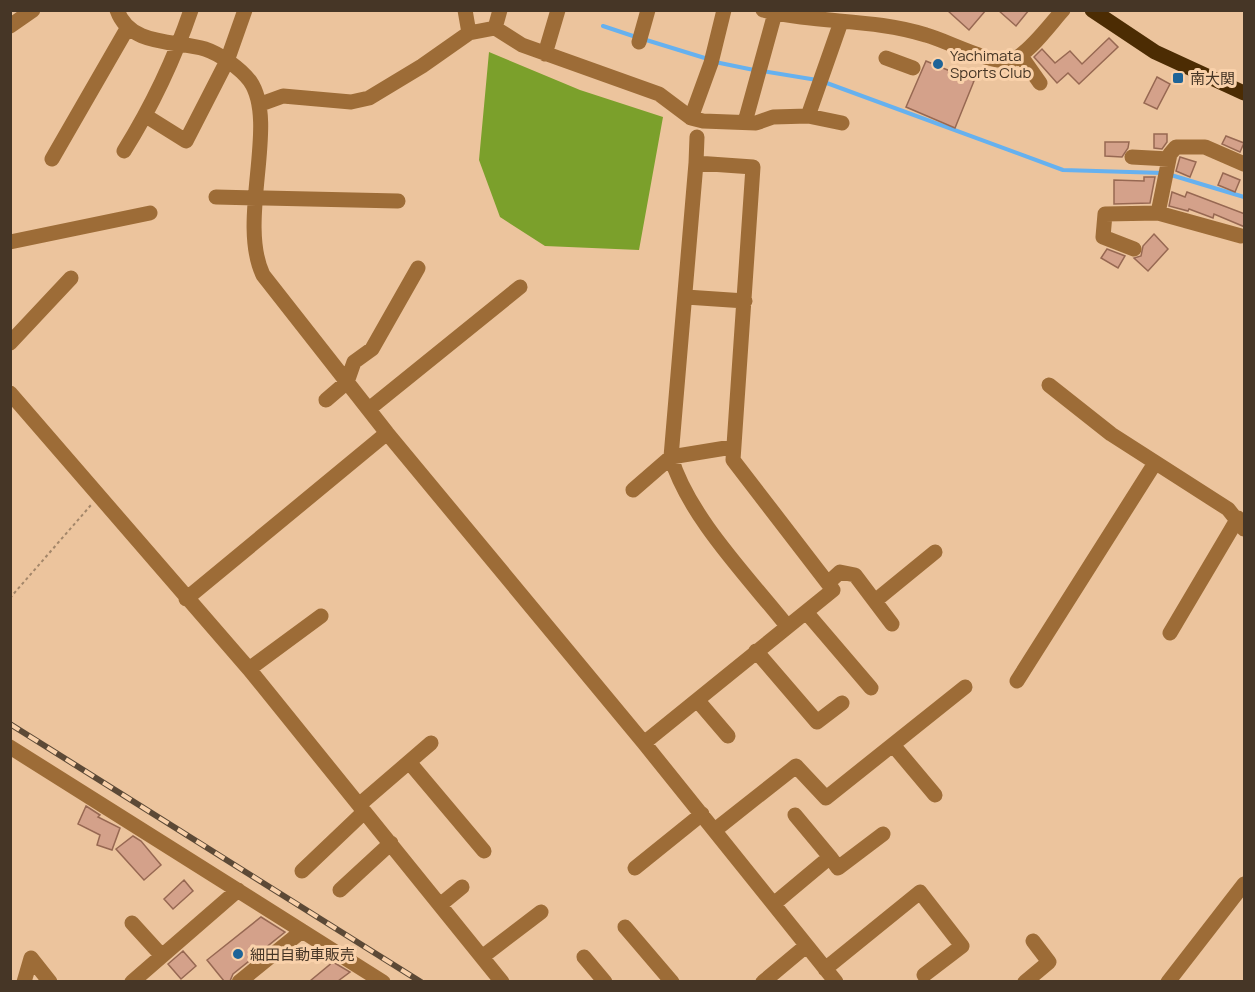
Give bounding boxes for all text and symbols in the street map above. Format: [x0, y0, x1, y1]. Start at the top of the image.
place label: Yachimata Sports Club [950, 45, 1031, 83]
marker: Yachimata Sports Club [931, 57, 945, 71]
place label: 南大関 [1190, 68, 1235, 89]
marker: 南大関 [1171, 71, 1185, 85]
place label: 細田自動車販売 [250, 944, 355, 965]
marker: 細田自動車販売 [231, 947, 245, 961]

